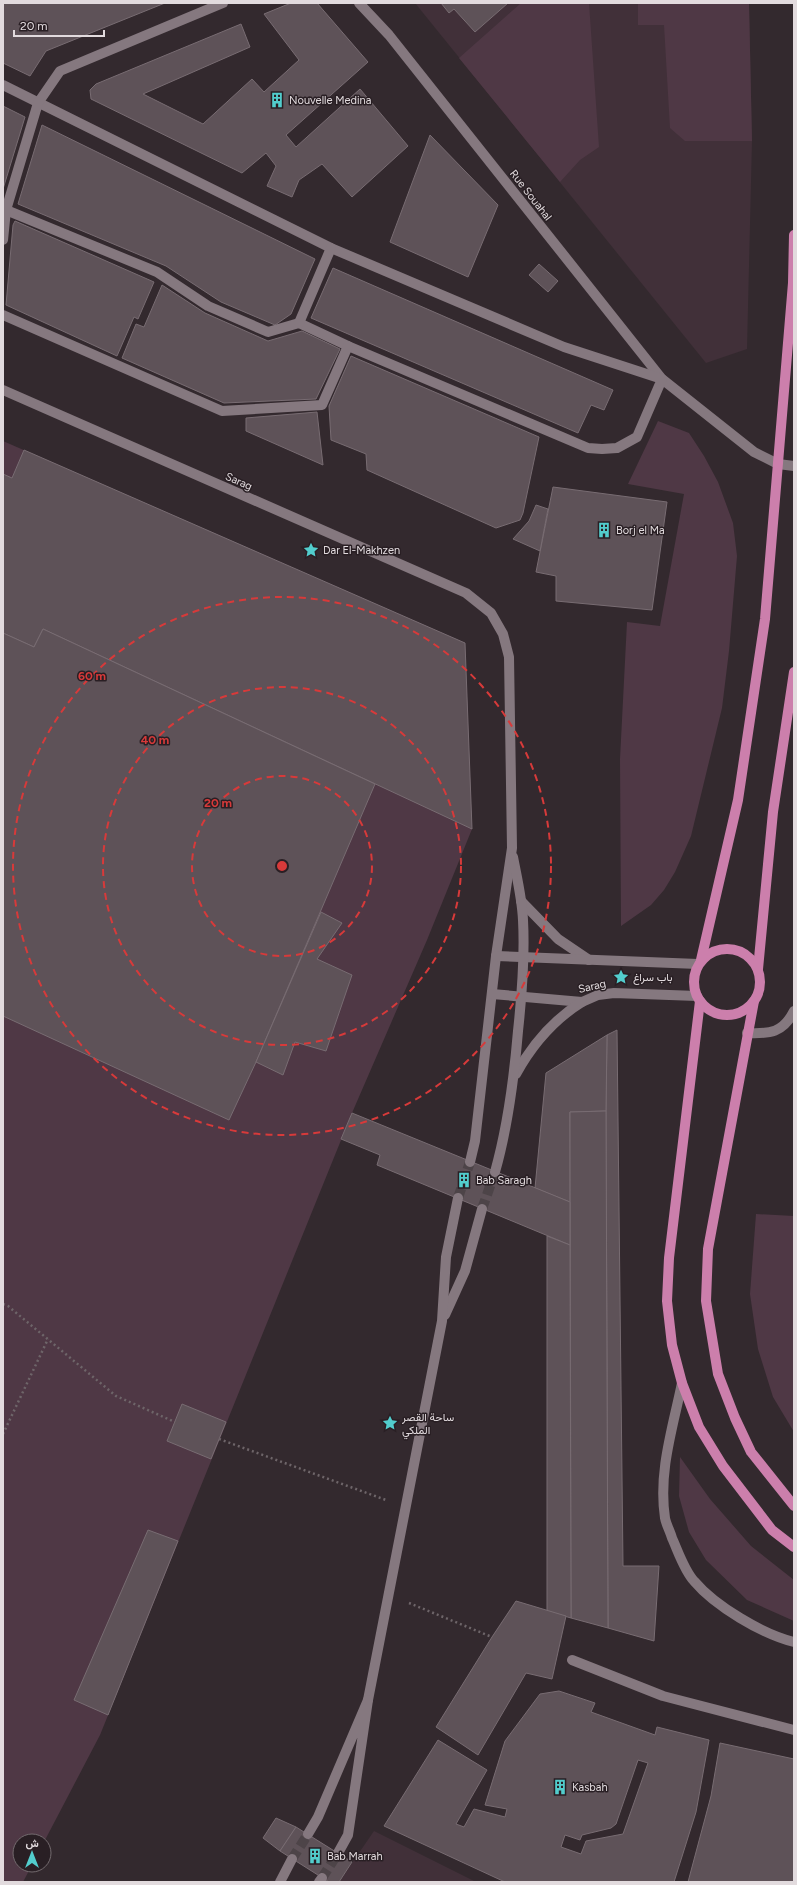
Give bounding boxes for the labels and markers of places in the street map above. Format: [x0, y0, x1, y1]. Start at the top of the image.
building icon: Nouvelle Medina [268, 91, 286, 109]
place label: Nouvelle Medina [289, 94, 371, 107]
building icon: Borj el Ma [595, 521, 613, 539]
place label: Borj el Ma [616, 524, 665, 537]
place icon: Dar El-Makhzen [302, 541, 320, 559]
place label: Dar El-Makhzen [323, 544, 400, 557]
centre of rings [275, 859, 289, 873]
place icon: باب سراغ [612, 968, 630, 986]
place label: باب سراغ [633, 971, 673, 985]
building icon: Bab Saragh [455, 1171, 473, 1189]
place label: Bab Saragh [476, 1174, 532, 1187]
place label: ساحة القصر الملكي [401, 1411, 455, 1440]
place icon: ساحة القصر الملكي [381, 1414, 399, 1432]
building icon: Kasbah [551, 1778, 569, 1796]
place label: Kasbah [572, 1781, 608, 1794]
building icon: Bab Marrah [306, 1847, 324, 1865]
place label: Bab Marrah [327, 1850, 383, 1863]

